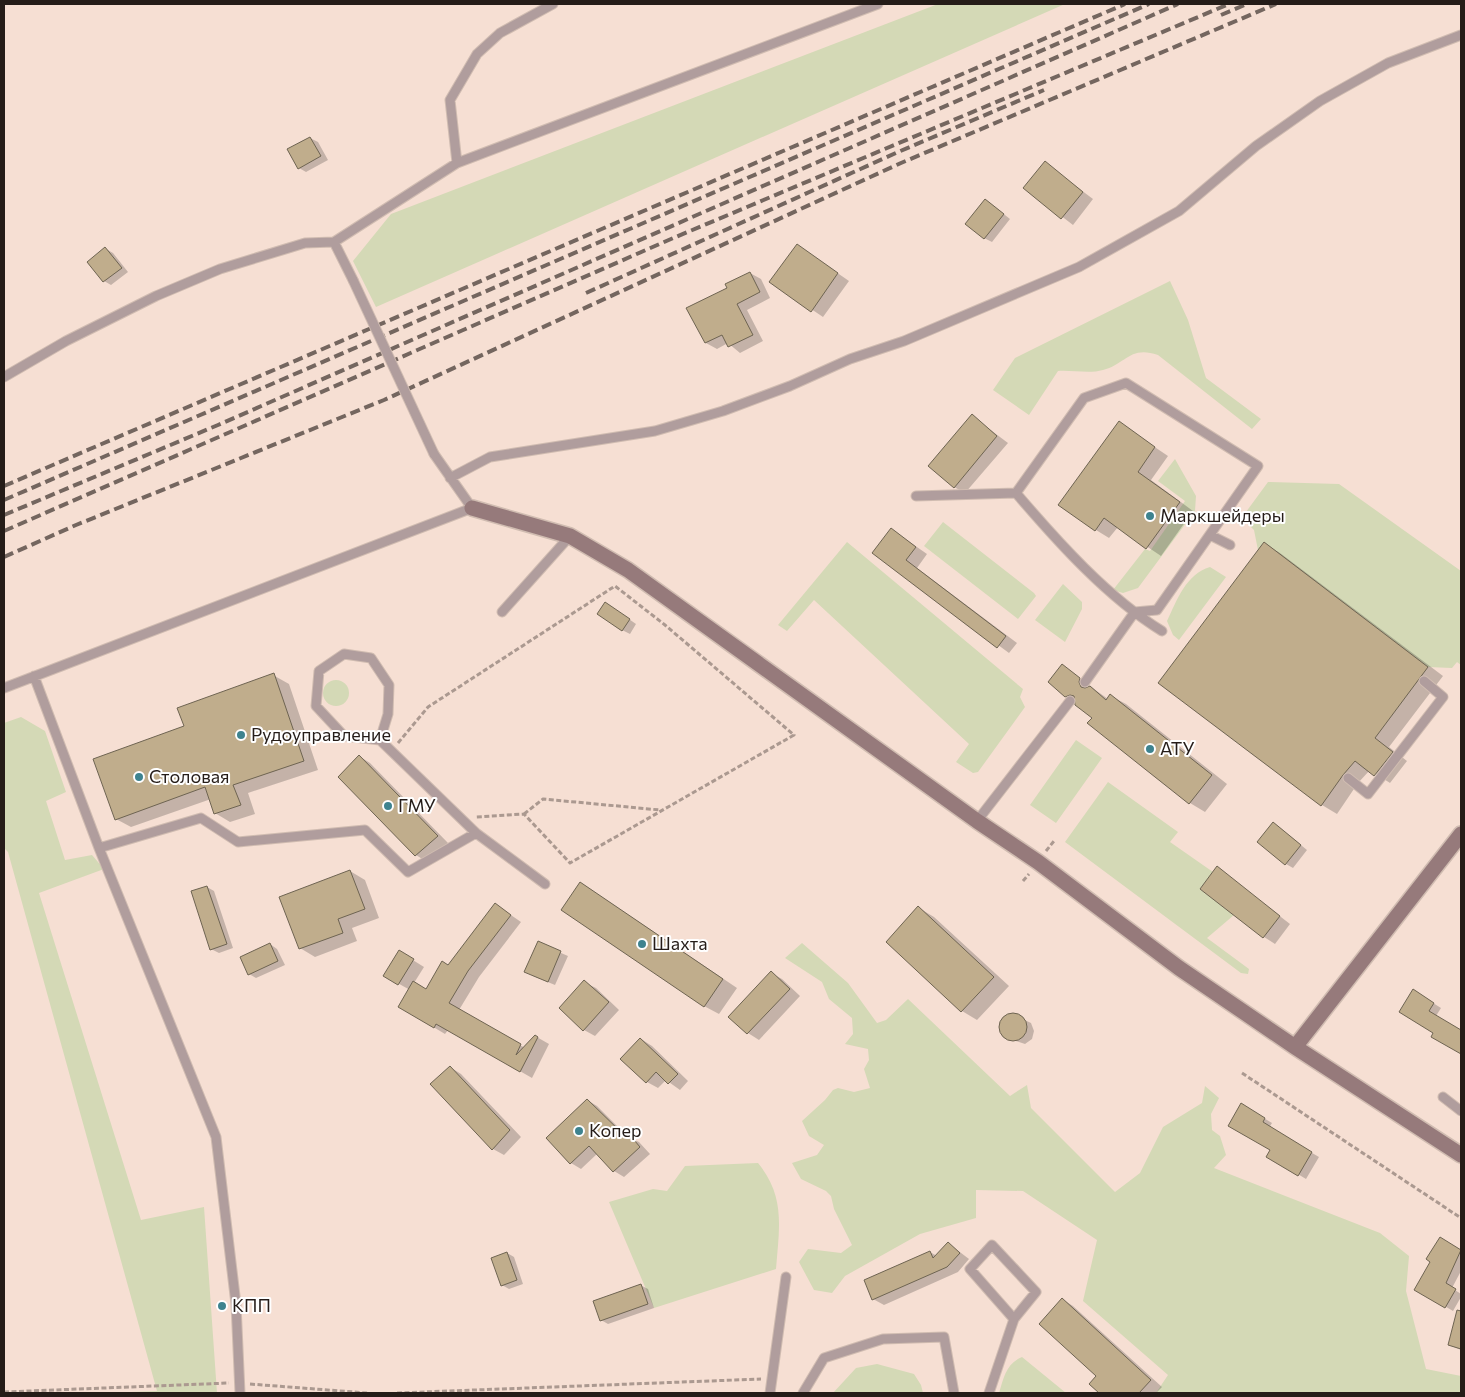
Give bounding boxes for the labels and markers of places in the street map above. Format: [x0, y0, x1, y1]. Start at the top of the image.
place label: Маркшейдеры [1160, 504, 1285, 526]
marker: Маркшейдеры [1144, 510, 1156, 522]
place label: Рудоуправление [251, 723, 391, 745]
marker: Рудоуправление [235, 729, 247, 741]
place label: АТУ [1160, 737, 1195, 759]
marker: АТУ [1144, 743, 1156, 755]
place label: Столовая [149, 765, 230, 787]
marker: Столовая [133, 771, 145, 783]
place label: ГМУ [398, 794, 436, 816]
marker: ГМУ [382, 800, 394, 812]
place label: Шахта [652, 932, 708, 954]
marker: Шахта [636, 938, 648, 950]
place label: Копер [589, 1119, 641, 1141]
marker: Копер [573, 1125, 585, 1137]
place label: КПП [232, 1294, 271, 1316]
marker: КПП [216, 1300, 228, 1312]

